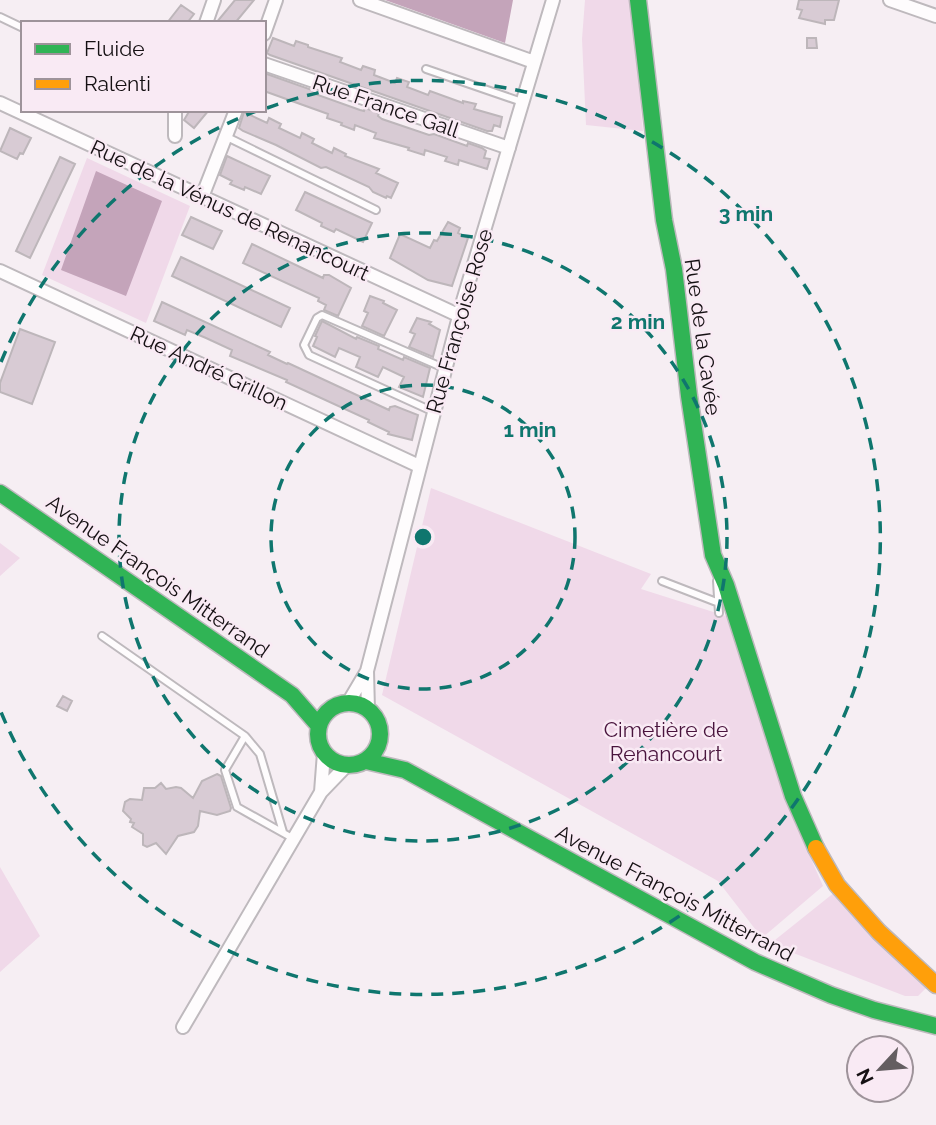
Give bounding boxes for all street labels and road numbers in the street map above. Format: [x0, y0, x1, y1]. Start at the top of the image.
street label: Rue France Gall [309, 69, 463, 143]
street label: Rue de la Vénus de Renancourt [87, 134, 373, 286]
street label: Rue Françoise Rose [421, 226, 497, 416]
street label: Rue de la Cavée [680, 257, 726, 417]
street label: Rue André Grillon [126, 321, 292, 415]
street label: Avenue François Mitterrand [42, 489, 274, 663]
street label: Avenue François Mitterrand [552, 819, 798, 967]

